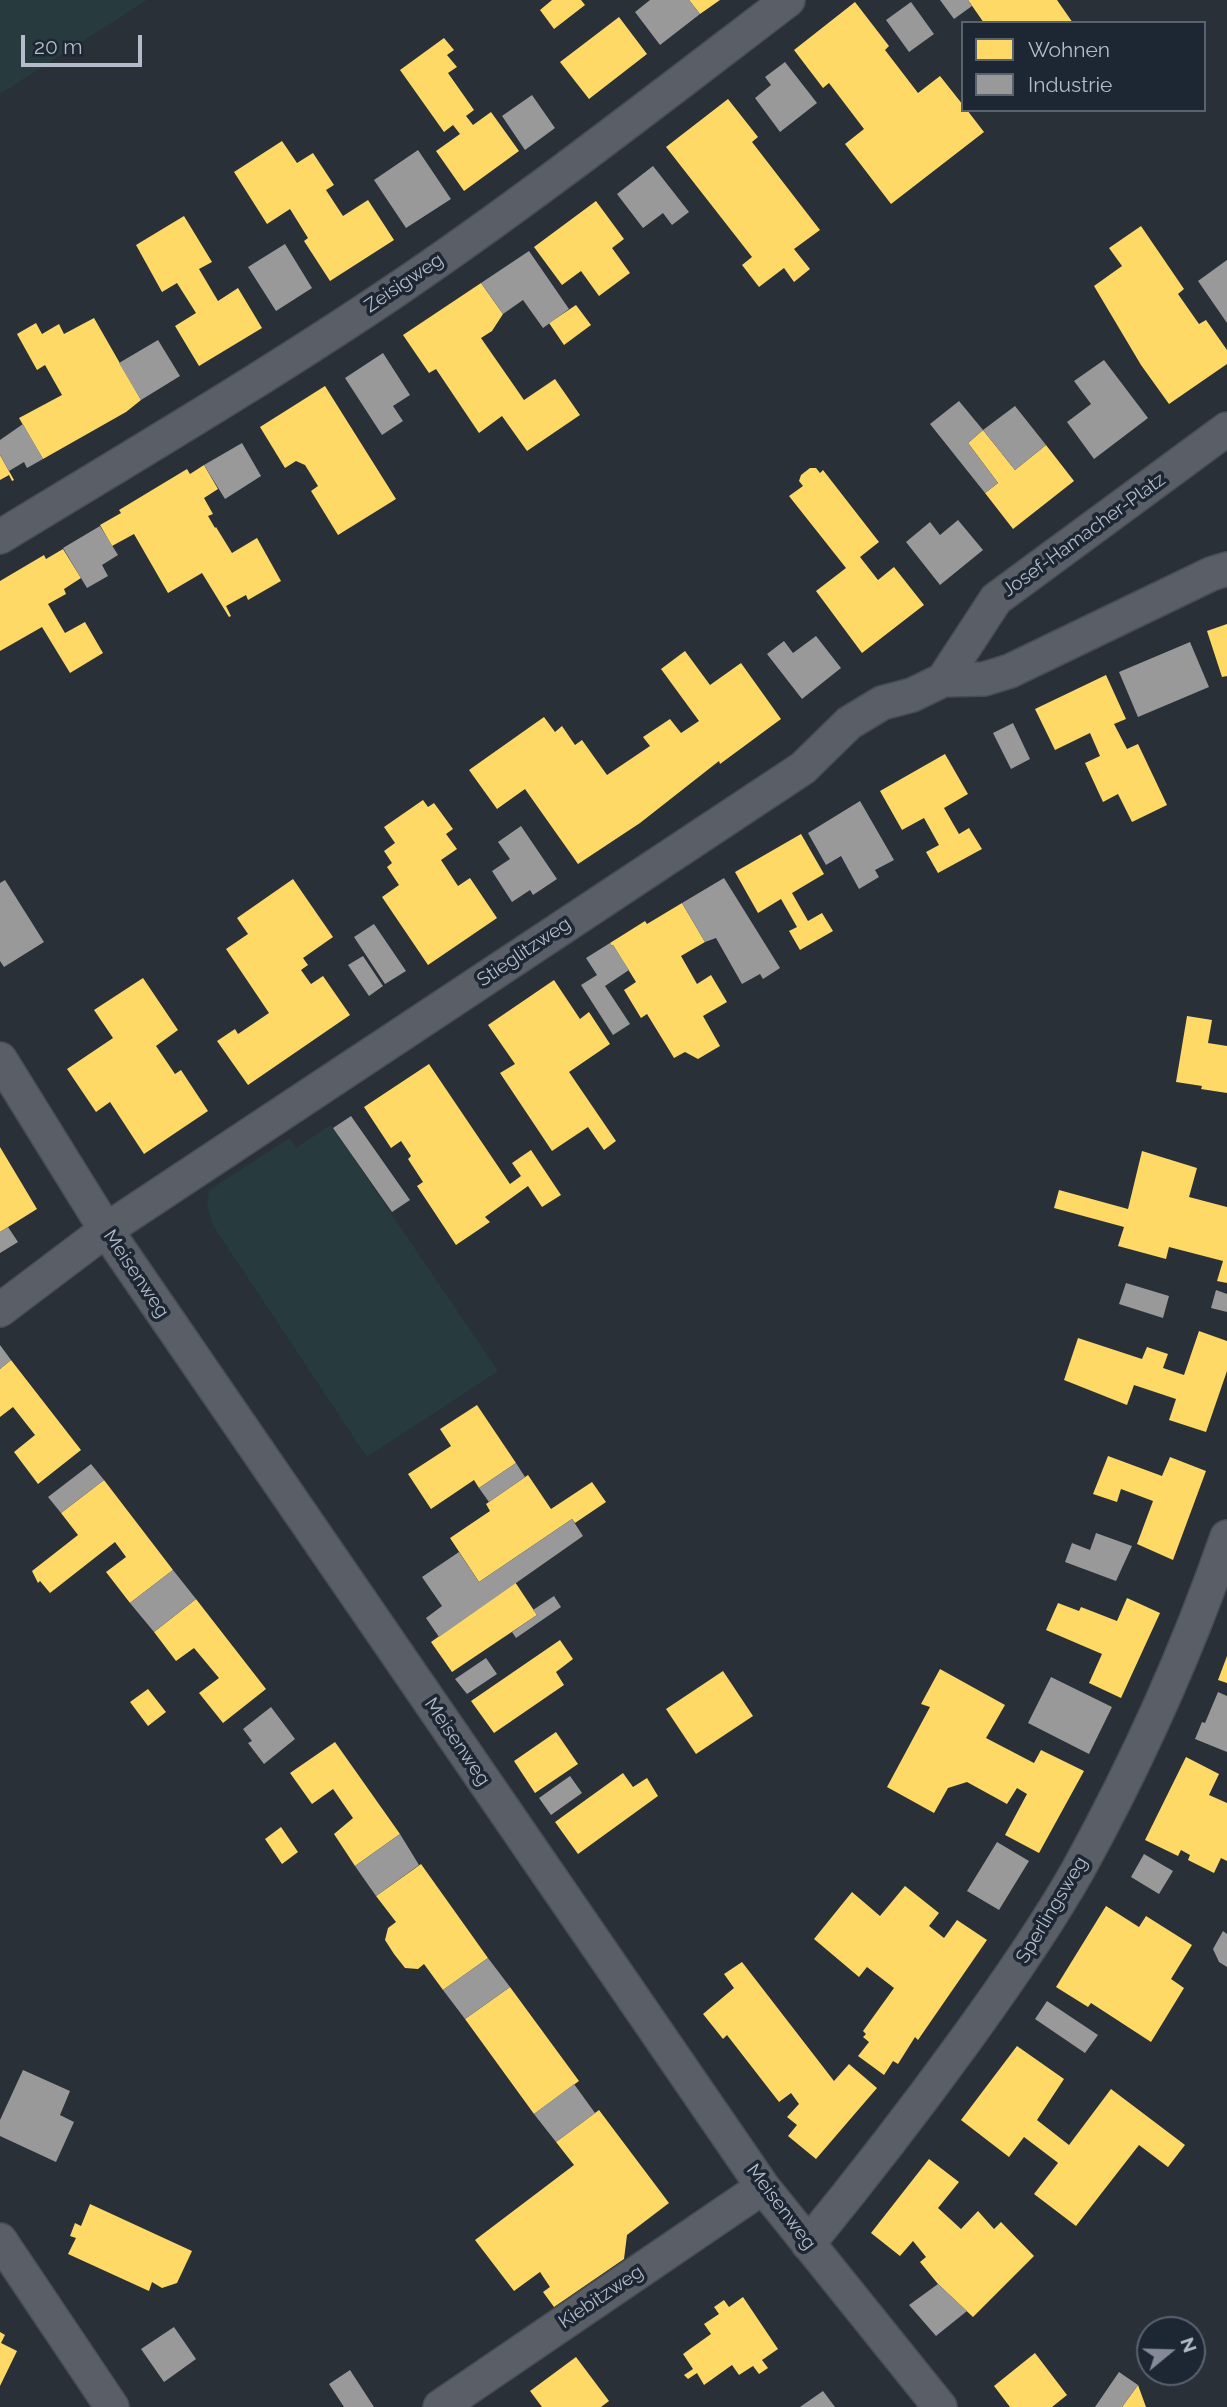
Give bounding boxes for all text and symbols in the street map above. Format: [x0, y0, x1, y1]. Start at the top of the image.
scale bar [24, 21, 145, 65]
legend [961, 21, 1206, 112]
text: 20 m [34, 34, 82, 59]
text: Wohnen [1028, 37, 1110, 62]
text: Industrie [1028, 72, 1112, 97]
street label: Zeisigweg [360, 248, 448, 318]
street label: Josef-Hamacher-Platz [998, 468, 1170, 602]
street label: Stieglitzweg [473, 912, 575, 992]
street label: Meisenweg [98, 1226, 174, 1322]
street label: Meisenweg [419, 1694, 495, 1790]
street label: Sperlingsweg [1011, 1853, 1093, 1967]
street label: Meisenweg [742, 2160, 820, 2254]
street label: Kiebitzweg [554, 2260, 648, 2334]
north arrow [1136, 2316, 1206, 2386]
text: N [1176, 2334, 1202, 2355]

